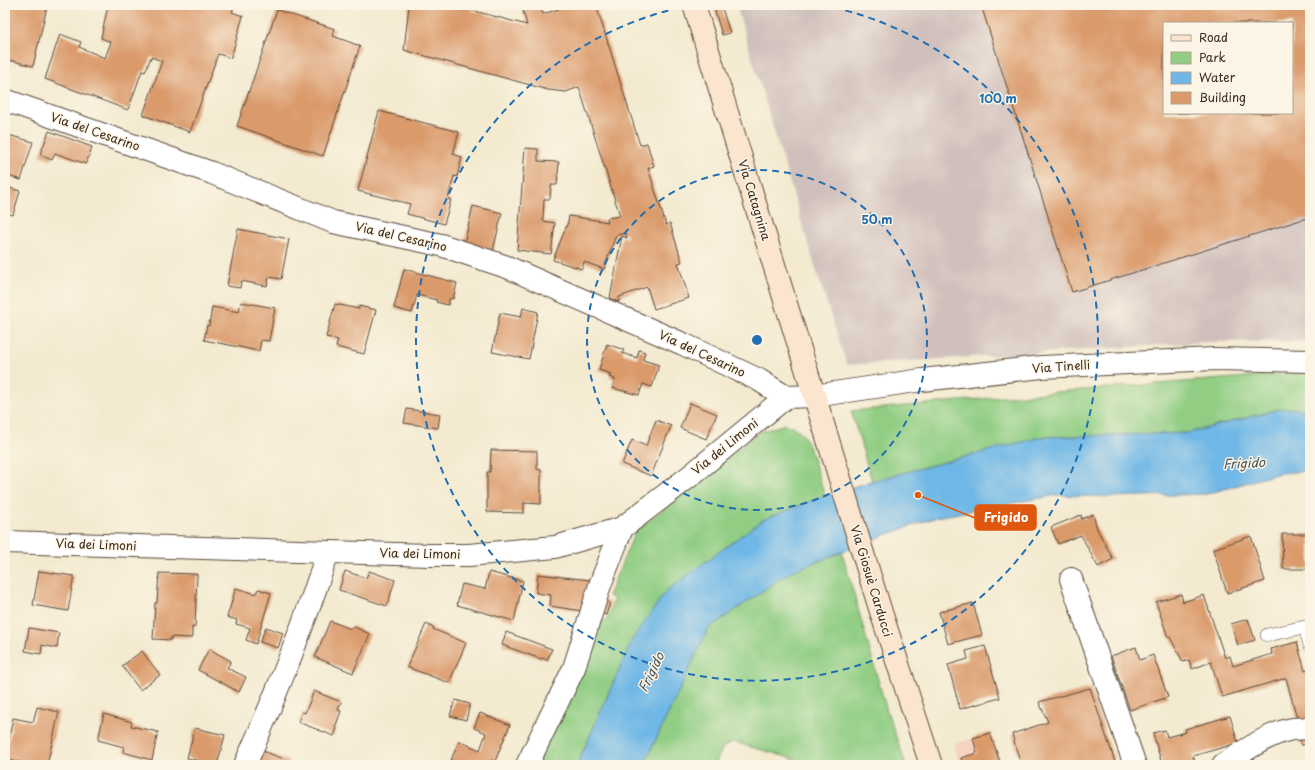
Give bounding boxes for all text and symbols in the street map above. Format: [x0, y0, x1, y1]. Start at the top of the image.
legend [1163, 22, 1293, 114]
text: Road [1199, 28, 1228, 46]
text: Park [1199, 48, 1226, 66]
text: Water [1199, 68, 1236, 86]
text: Building [1199, 88, 1246, 106]
text: 100 m [979, 89, 1017, 107]
street label: Via del Cesarino [48, 107, 143, 155]
street label: Via Catagnina [734, 157, 776, 243]
text: 50 m [861, 210, 893, 228]
street label: Via del Cesarino [354, 217, 449, 255]
street label: Via del Cesarino [656, 325, 749, 381]
centre of rings [750, 333, 764, 347]
street label: Via Tinelli [1031, 355, 1091, 377]
street label: Via dei Limoni [687, 414, 762, 479]
water label: Frigido [1222, 452, 1266, 473]
callout: Frigido [975, 505, 1036, 530]
text: Frigido [984, 507, 1029, 526]
street label: Via Giosuè Carducci [846, 523, 898, 639]
street label: Via dei Limoni [55, 534, 137, 554]
street label: Via dei Limoni [379, 543, 461, 563]
water label: Frigido [633, 648, 669, 695]

